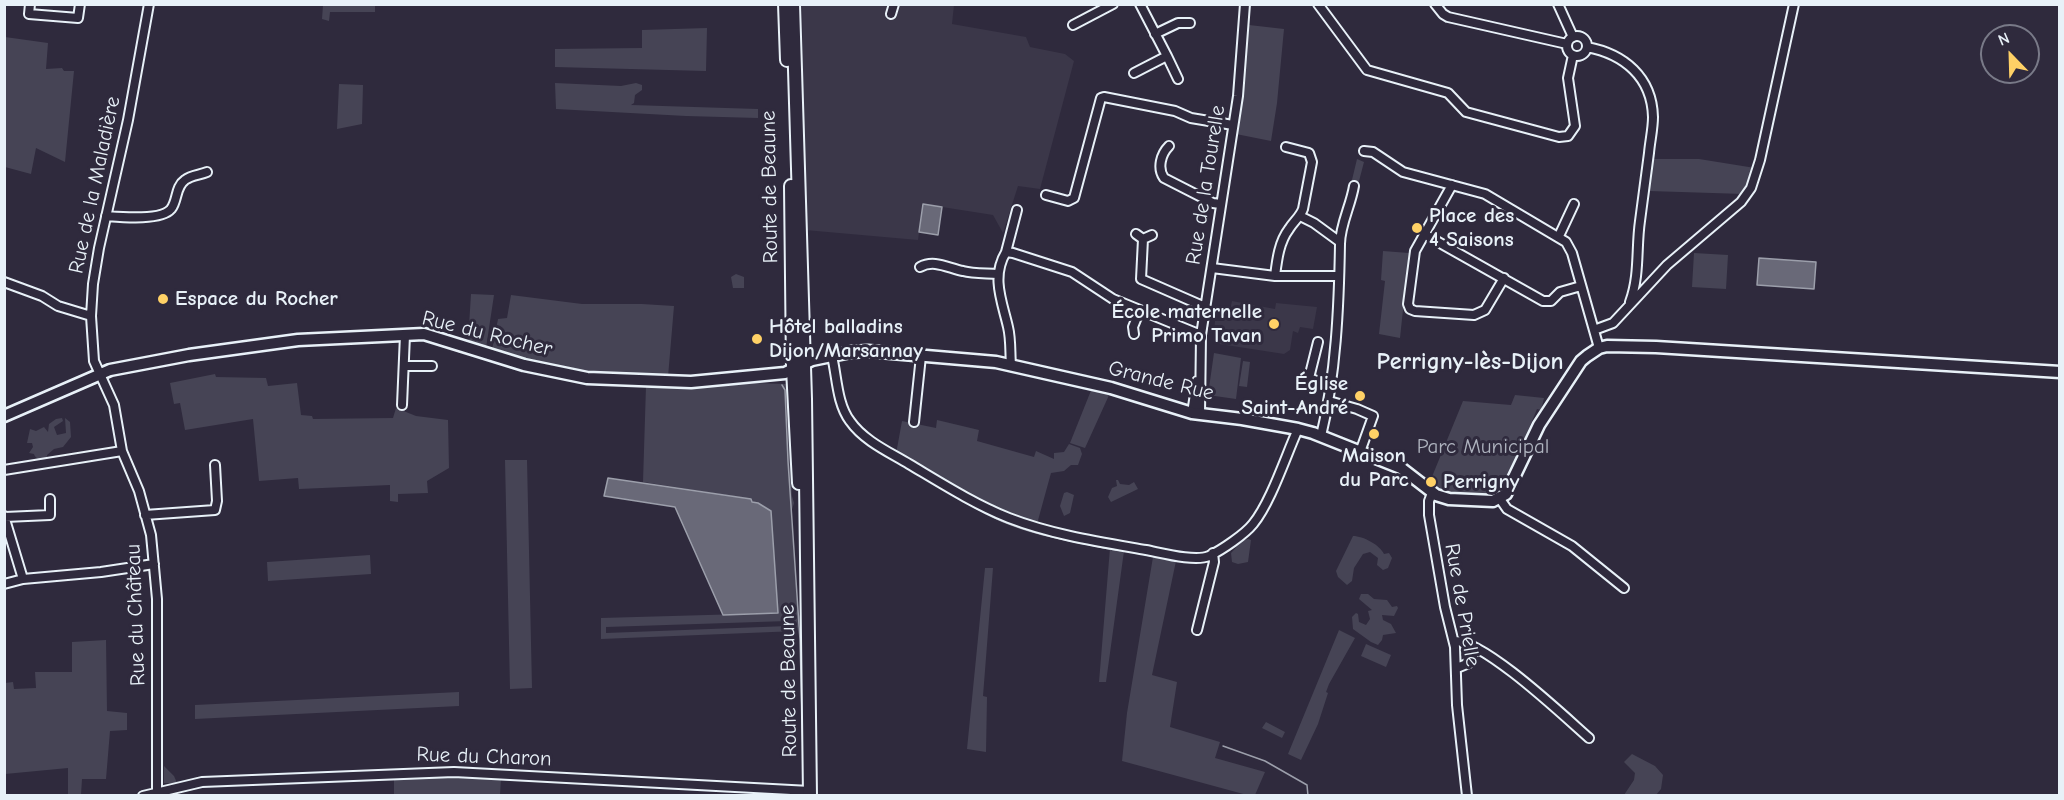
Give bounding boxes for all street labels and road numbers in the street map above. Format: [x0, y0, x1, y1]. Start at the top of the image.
street label: Rue de la Maladière [64, 94, 126, 276]
street label: Rue de la Tourelle [1181, 104, 1231, 266]
street label: Route de Beaune [756, 110, 784, 264]
street label: Rue du Rocher [419, 306, 555, 362]
street label: Grande Rue [1106, 356, 1216, 406]
street label: Rue de Prielle [1439, 541, 1485, 669]
street label: Rue du Château [121, 544, 151, 686]
street label: Route de Beaune [775, 604, 803, 758]
street label: Rue du Charon [416, 742, 552, 772]

